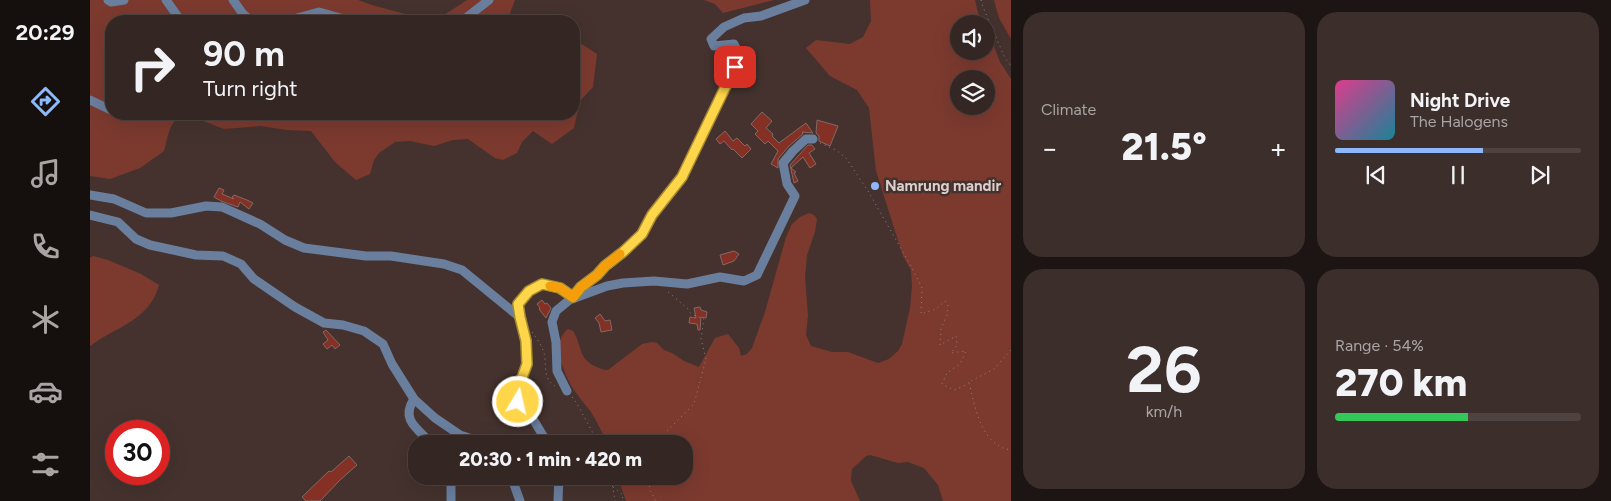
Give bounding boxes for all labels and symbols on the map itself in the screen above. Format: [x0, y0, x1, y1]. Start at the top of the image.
pin [714, 46, 756, 88]
place label: Namrung mandir [885, 177, 1001, 195]
marker: Namrung mandir [869, 180, 881, 192]
position arrow [491, 375, 543, 427]
speed limit sign: 30 [105, 420, 170, 485]

